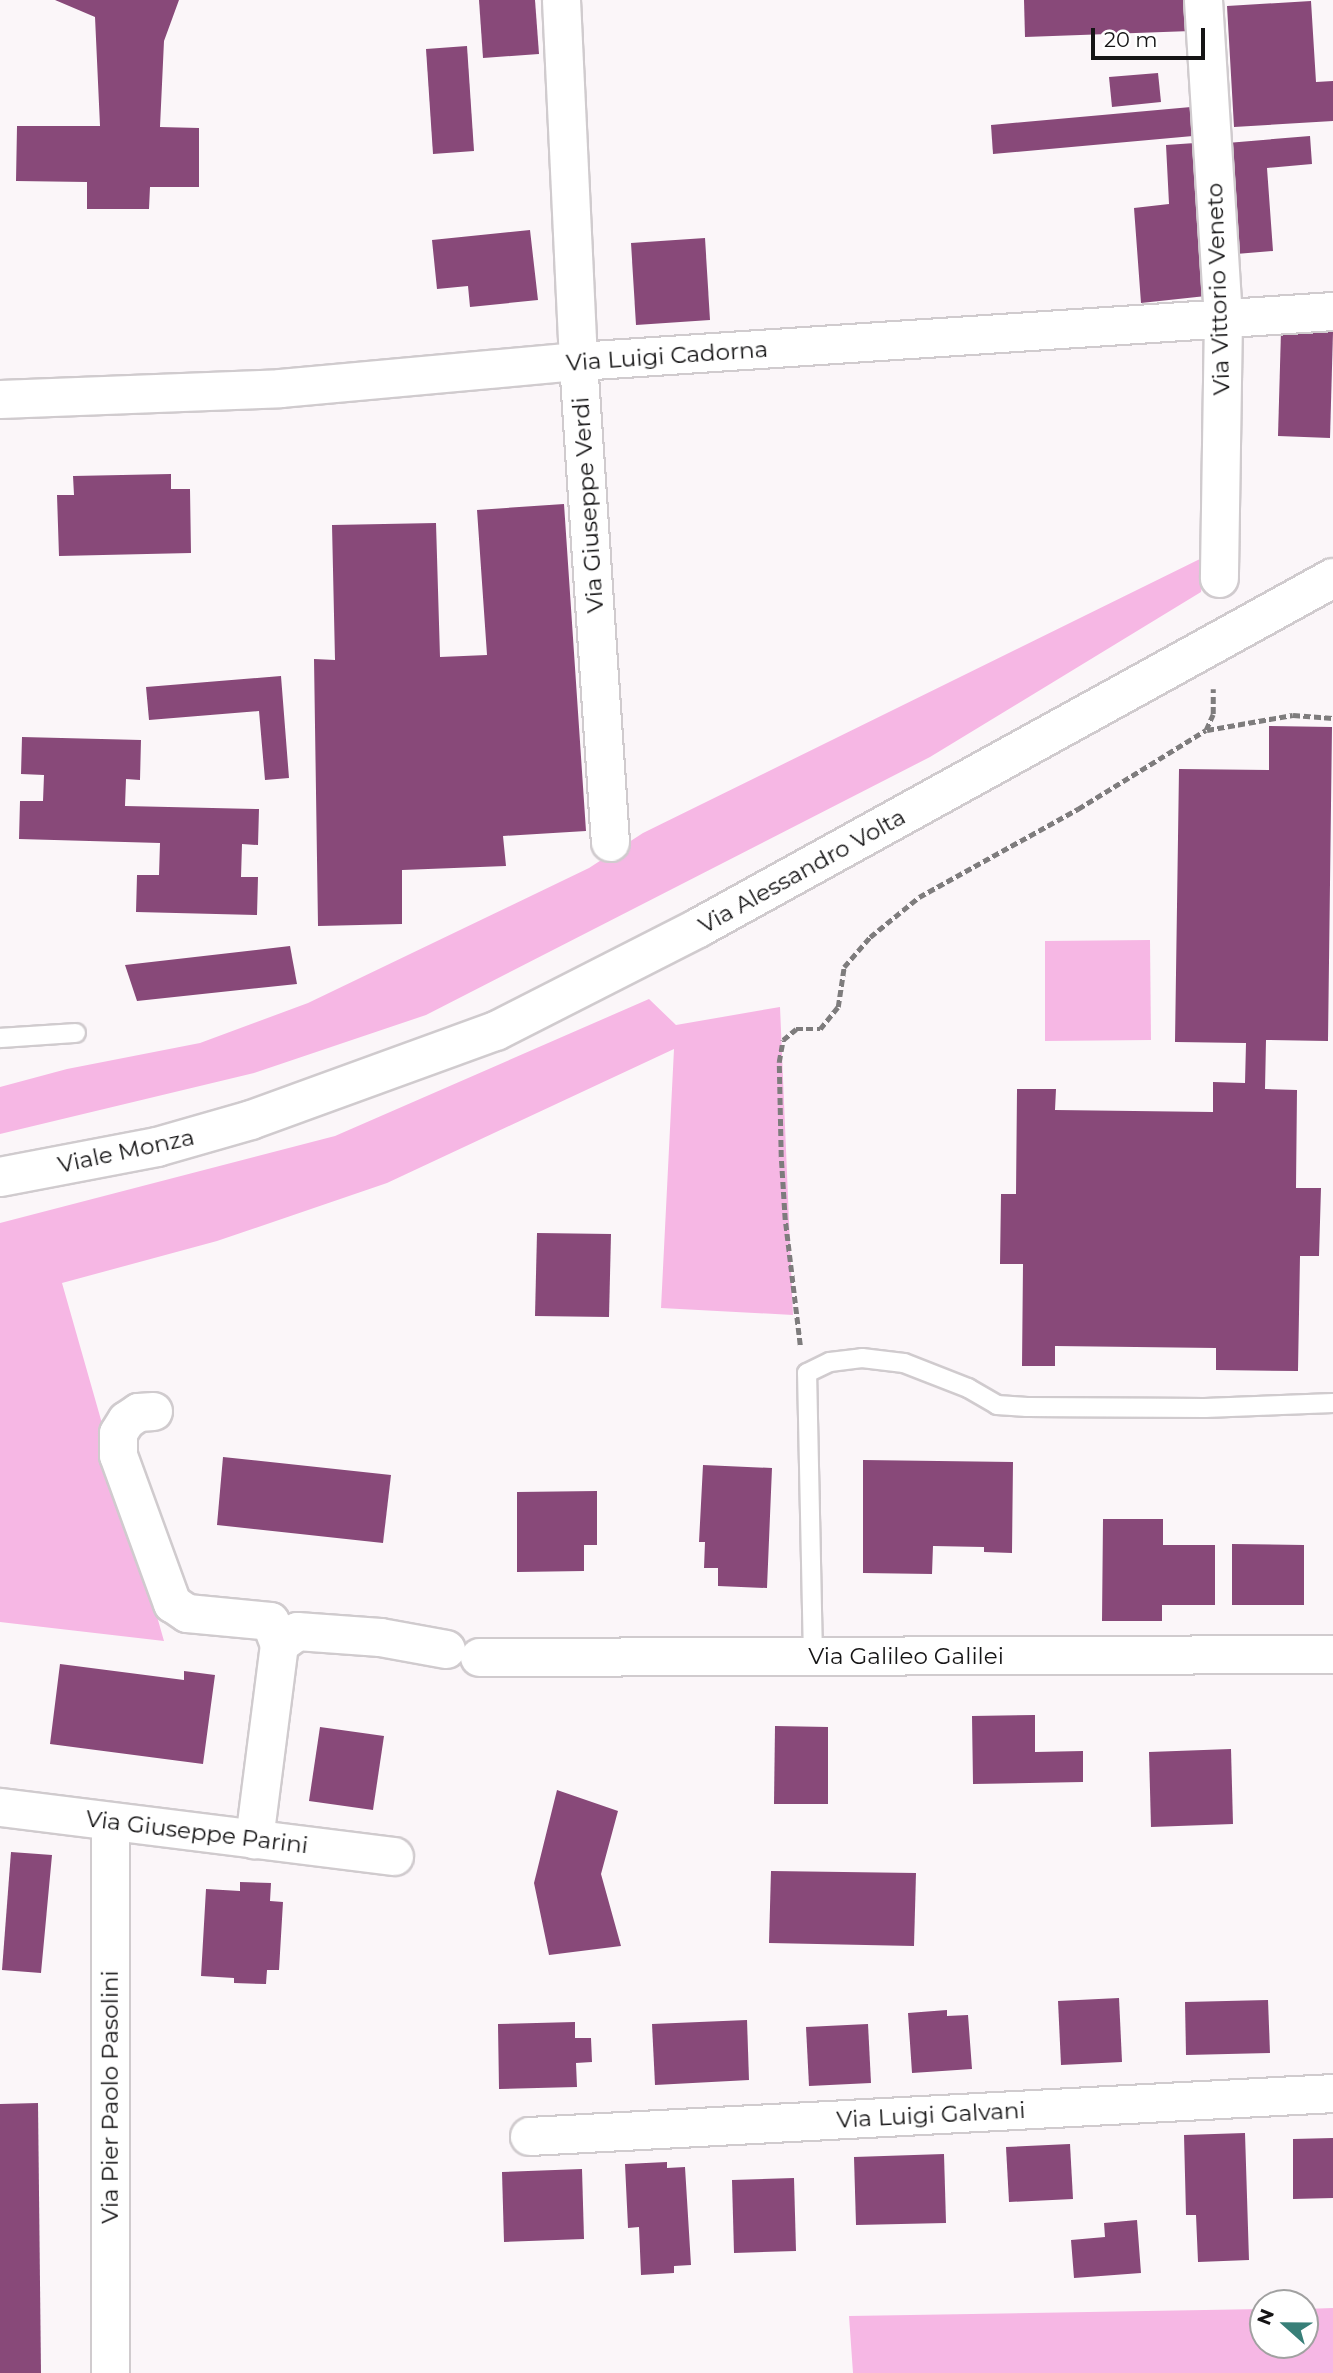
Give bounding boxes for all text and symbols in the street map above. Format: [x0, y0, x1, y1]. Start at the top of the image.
scale bar [1095, 14, 1209, 58]
text: 20 m [1104, 27, 1158, 52]
street label: Via Vittorio Veneto [1200, 182, 1236, 396]
street label: Via Luigi Cadorna [565, 335, 769, 377]
street label: Via Giuseppe Verdi [567, 396, 609, 614]
street label: Via Alessandro Volta [694, 803, 910, 939]
street label: Viale Monza [55, 1123, 197, 1179]
street label: Via Galileo Galilei [808, 1642, 1004, 1670]
street label: Via Giuseppe Parini [84, 1805, 310, 1859]
street label: Via Pier Paolo Pasolini [96, 1970, 124, 2224]
street label: Via Luigi Galvani [836, 2096, 1026, 2134]
north arrow [1249, 2289, 1319, 2359]
text: N [1252, 2306, 1279, 2328]

